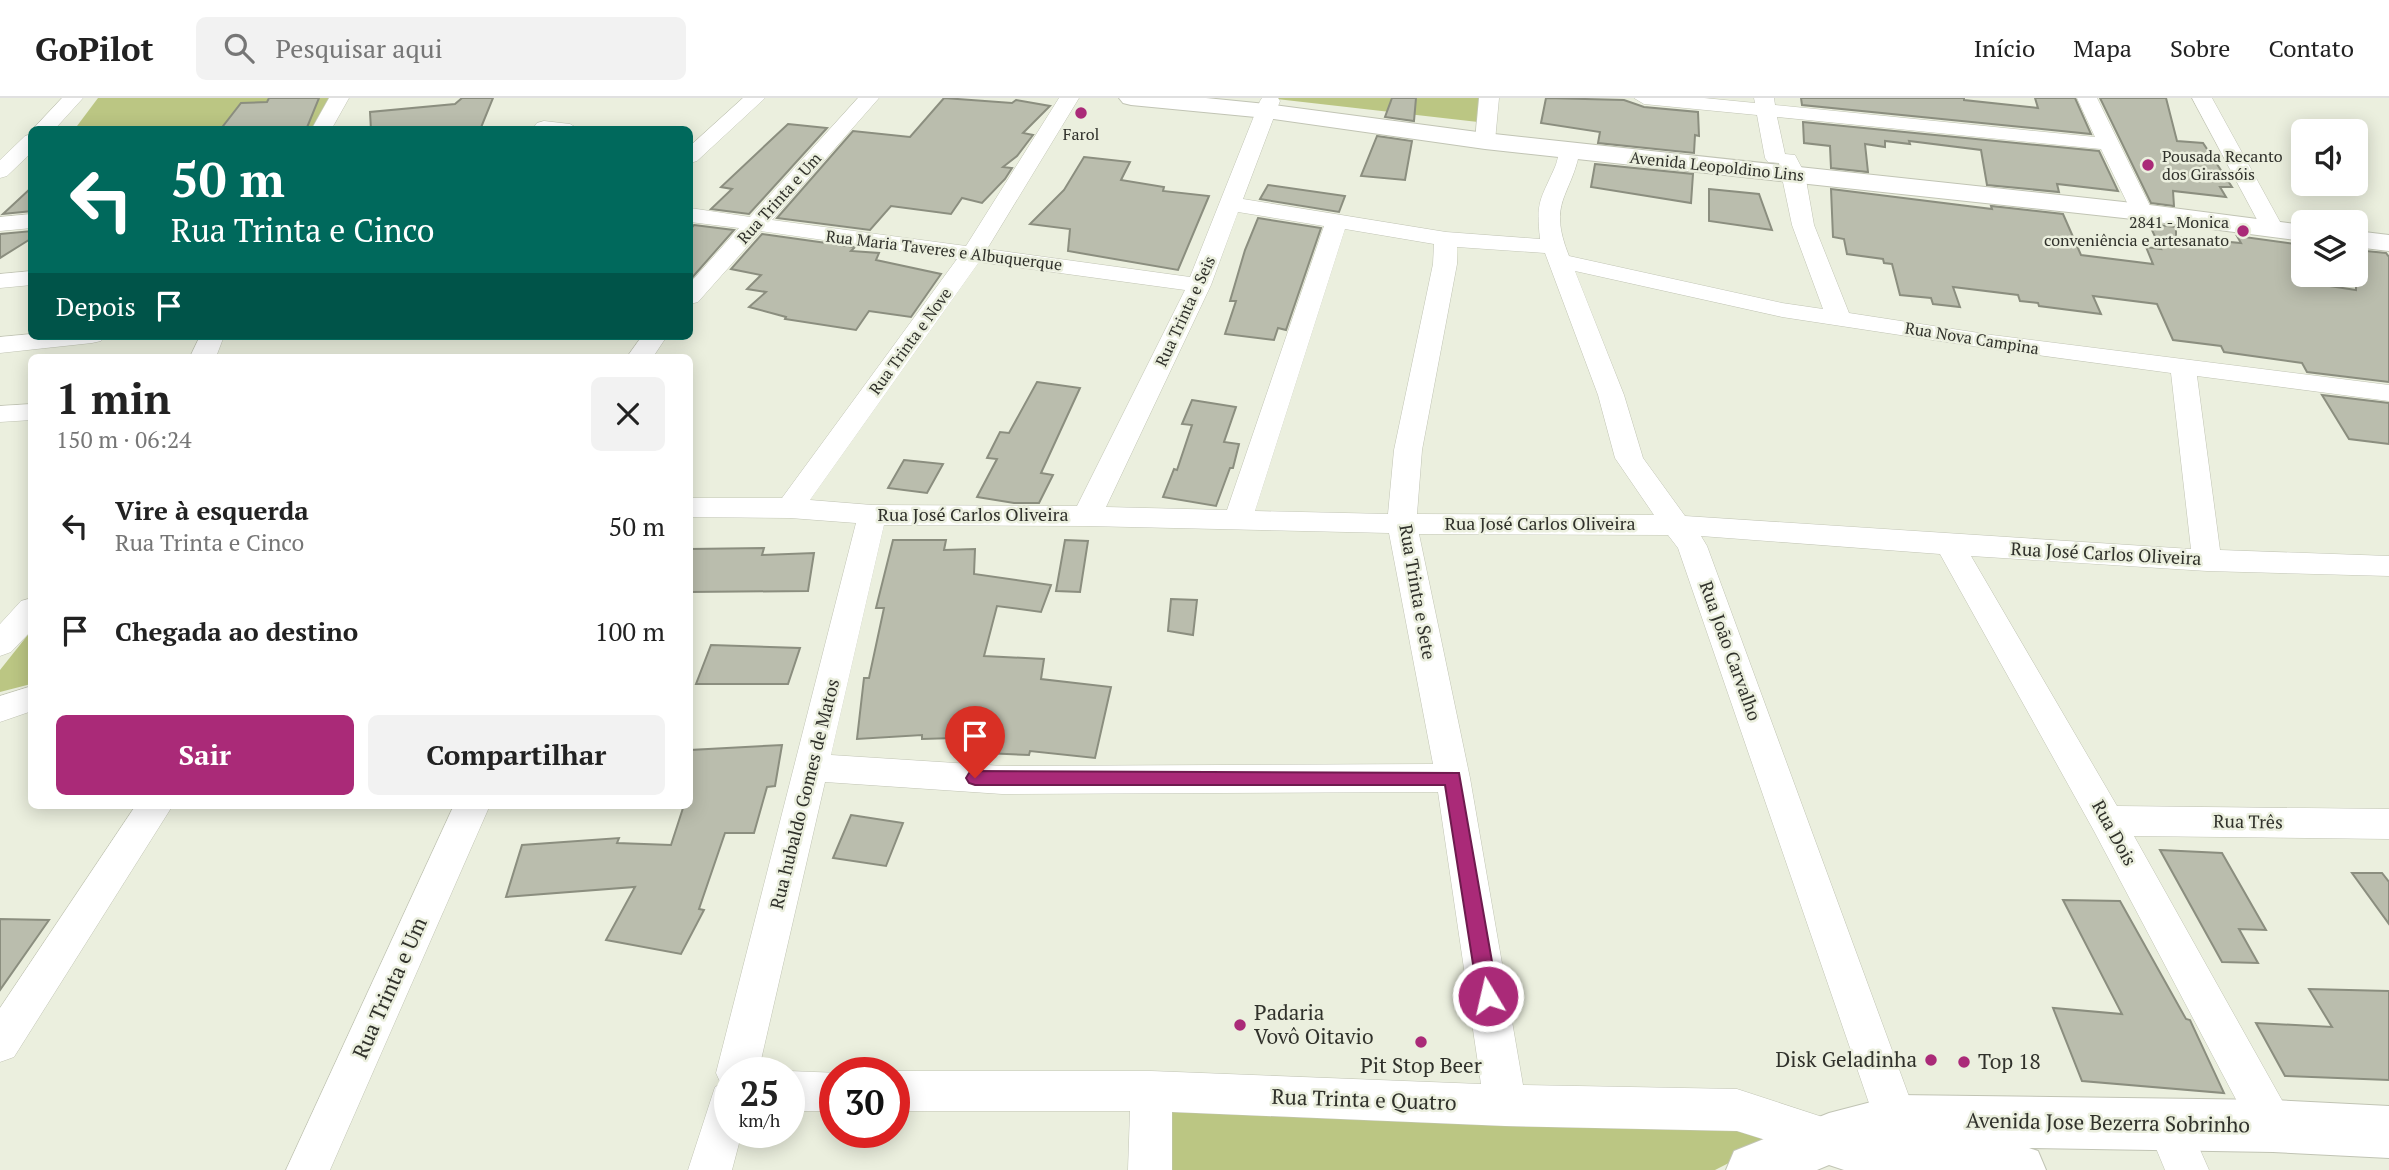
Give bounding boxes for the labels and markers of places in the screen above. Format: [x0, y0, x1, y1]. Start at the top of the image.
marker: Farol [1073, 105, 1089, 121]
place label: Farol [1063, 123, 1099, 145]
place label: Pousada Recanto dos Girassóis [2162, 145, 2283, 185]
marker: Pousada Recanto dos Girassóis [2140, 157, 2156, 173]
place label: 2841 - Monica conveniência e artesanato [2044, 211, 2229, 251]
marker: 2841 - Monica conveniência e artesanato [2235, 223, 2251, 239]
pin [945, 706, 1005, 778]
place label: Padaria Vovô Oitavio [1254, 998, 1374, 1050]
marker: Padaria Vovô Oitavio [1232, 1017, 1248, 1033]
marker: Pit Stop Beer [1413, 1034, 1429, 1050]
place label: Disk Geladinha [1775, 1045, 1917, 1073]
place label: Top 18 [1978, 1047, 2041, 1075]
place label: Pit Stop Beer [1360, 1051, 1482, 1079]
marker: Disk Geladinha [1923, 1052, 1939, 1068]
marker: Top 18 [1956, 1054, 1972, 1070]

